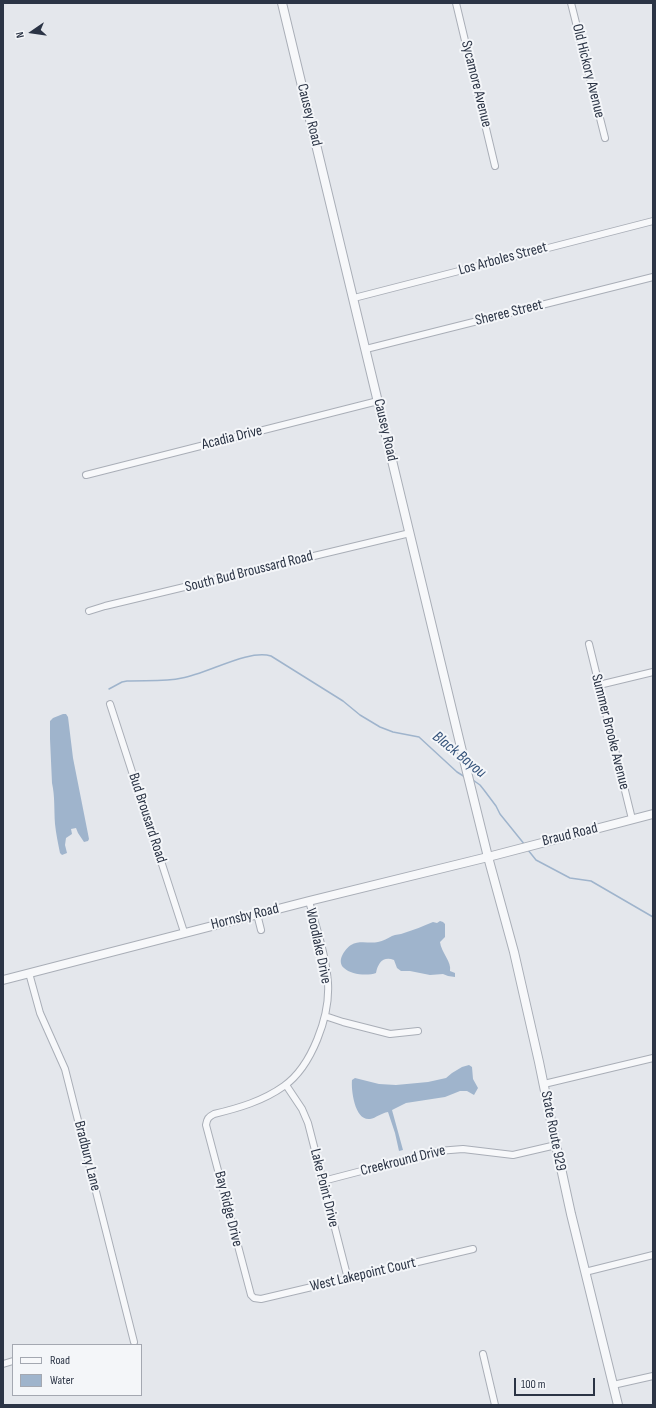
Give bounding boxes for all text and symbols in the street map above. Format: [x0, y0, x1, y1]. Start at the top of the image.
north arrow [12, 12, 52, 52]
street label: Old Hickory Avenue [568, 22, 608, 120]
text: N [13, 30, 27, 39]
street label: Sycamore Avenue [457, 39, 495, 129]
street label: Causey Road [293, 82, 325, 148]
street label: Los Arboles Street [457, 239, 549, 279]
street label: Sheree Street [473, 296, 545, 330]
street label: Causey Road [369, 397, 401, 463]
street label: Acadia Drive [200, 422, 264, 454]
street label: South Bud Broussard Road [183, 547, 315, 597]
street label: Summer Brooke Avenue [587, 672, 633, 792]
water label: Black Bayou [428, 728, 490, 782]
street label: Bud Brousard Road [124, 771, 170, 865]
street label: Braud Road [540, 819, 600, 851]
street label: Hornsby Road [209, 900, 281, 934]
street label: Woodlake Drive [301, 907, 335, 985]
street label: State Route 929 [536, 1089, 570, 1173]
street label: Bradbury Lane [70, 1119, 104, 1193]
street label: Creekround Drive [359, 1142, 447, 1180]
street label: Lake Point Drive [306, 1147, 342, 1229]
street label: Bay Ridge Drive [210, 1169, 246, 1249]
street label: West Lakepoint Court [308, 1254, 418, 1296]
legend [12, 1344, 142, 1396]
text: Road [50, 1353, 70, 1368]
scale bar [516, 1370, 597, 1396]
text: Water [50, 1373, 74, 1388]
text: 100 m [521, 1377, 546, 1392]

